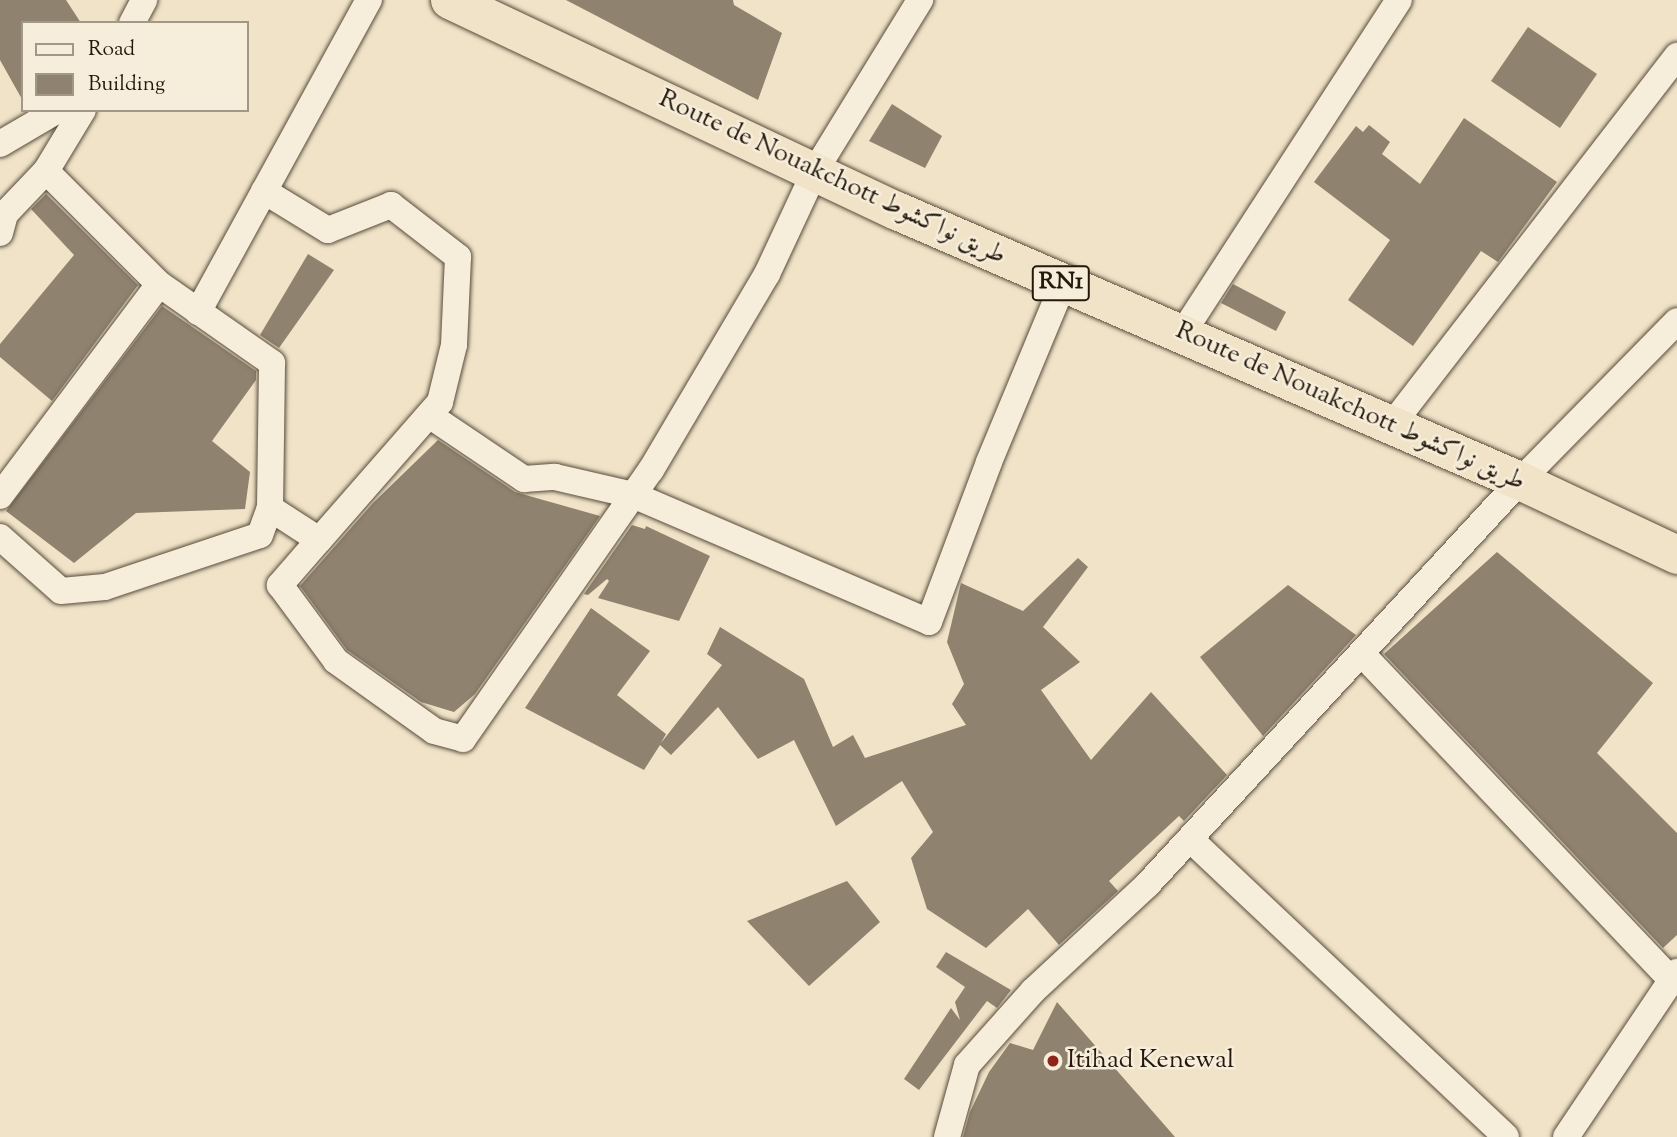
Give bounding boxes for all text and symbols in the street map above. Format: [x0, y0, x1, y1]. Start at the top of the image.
legend [21, 21, 248, 112]
text: Road [88, 35, 135, 65]
text: Building [88, 70, 165, 100]
street label: Route de Nouakchott طريق نواكشوط [654, 84, 1010, 272]
road number: RN1 [1031, 262, 1091, 304]
street label: Route de Nouakchott طريق نواكشوط [1170, 316, 1530, 498]
place label: Itihad Kenewal [1067, 1045, 1234, 1077]
marker: Itihad Kenewal [1045, 1053, 1061, 1069]

